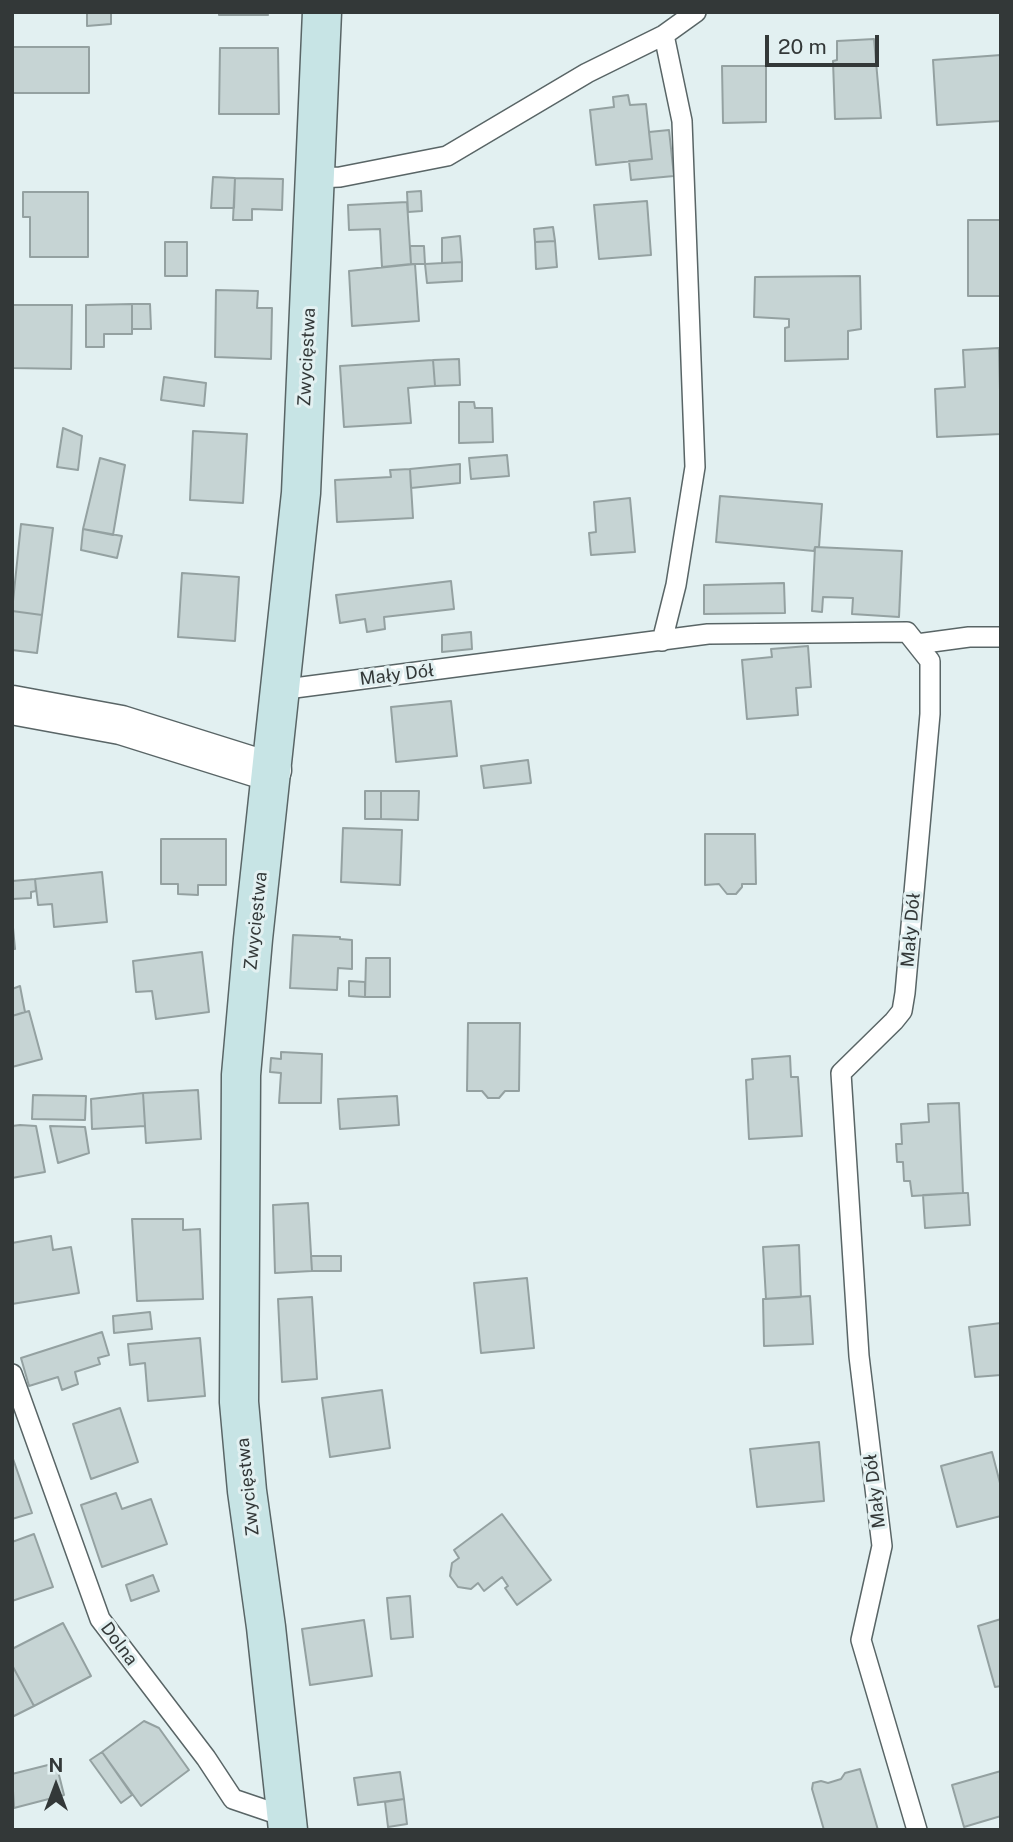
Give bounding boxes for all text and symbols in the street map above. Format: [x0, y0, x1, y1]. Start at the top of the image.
scale bar [768, 21, 882, 65]
text: 20 m [778, 34, 827, 59]
street label: Zwycięstwa [294, 307, 320, 407]
street label: Mały Dół [359, 660, 435, 690]
street label: Zwycięstwa [240, 871, 272, 971]
street label: Mały Dół [897, 892, 925, 968]
street label: Zwycięstwa [232, 1437, 264, 1537]
street label: Mały Dół [860, 1453, 890, 1529]
street label: Dolna [96, 1618, 142, 1670]
north arrow [21, 1751, 91, 1821]
text: N [49, 1754, 63, 1776]

